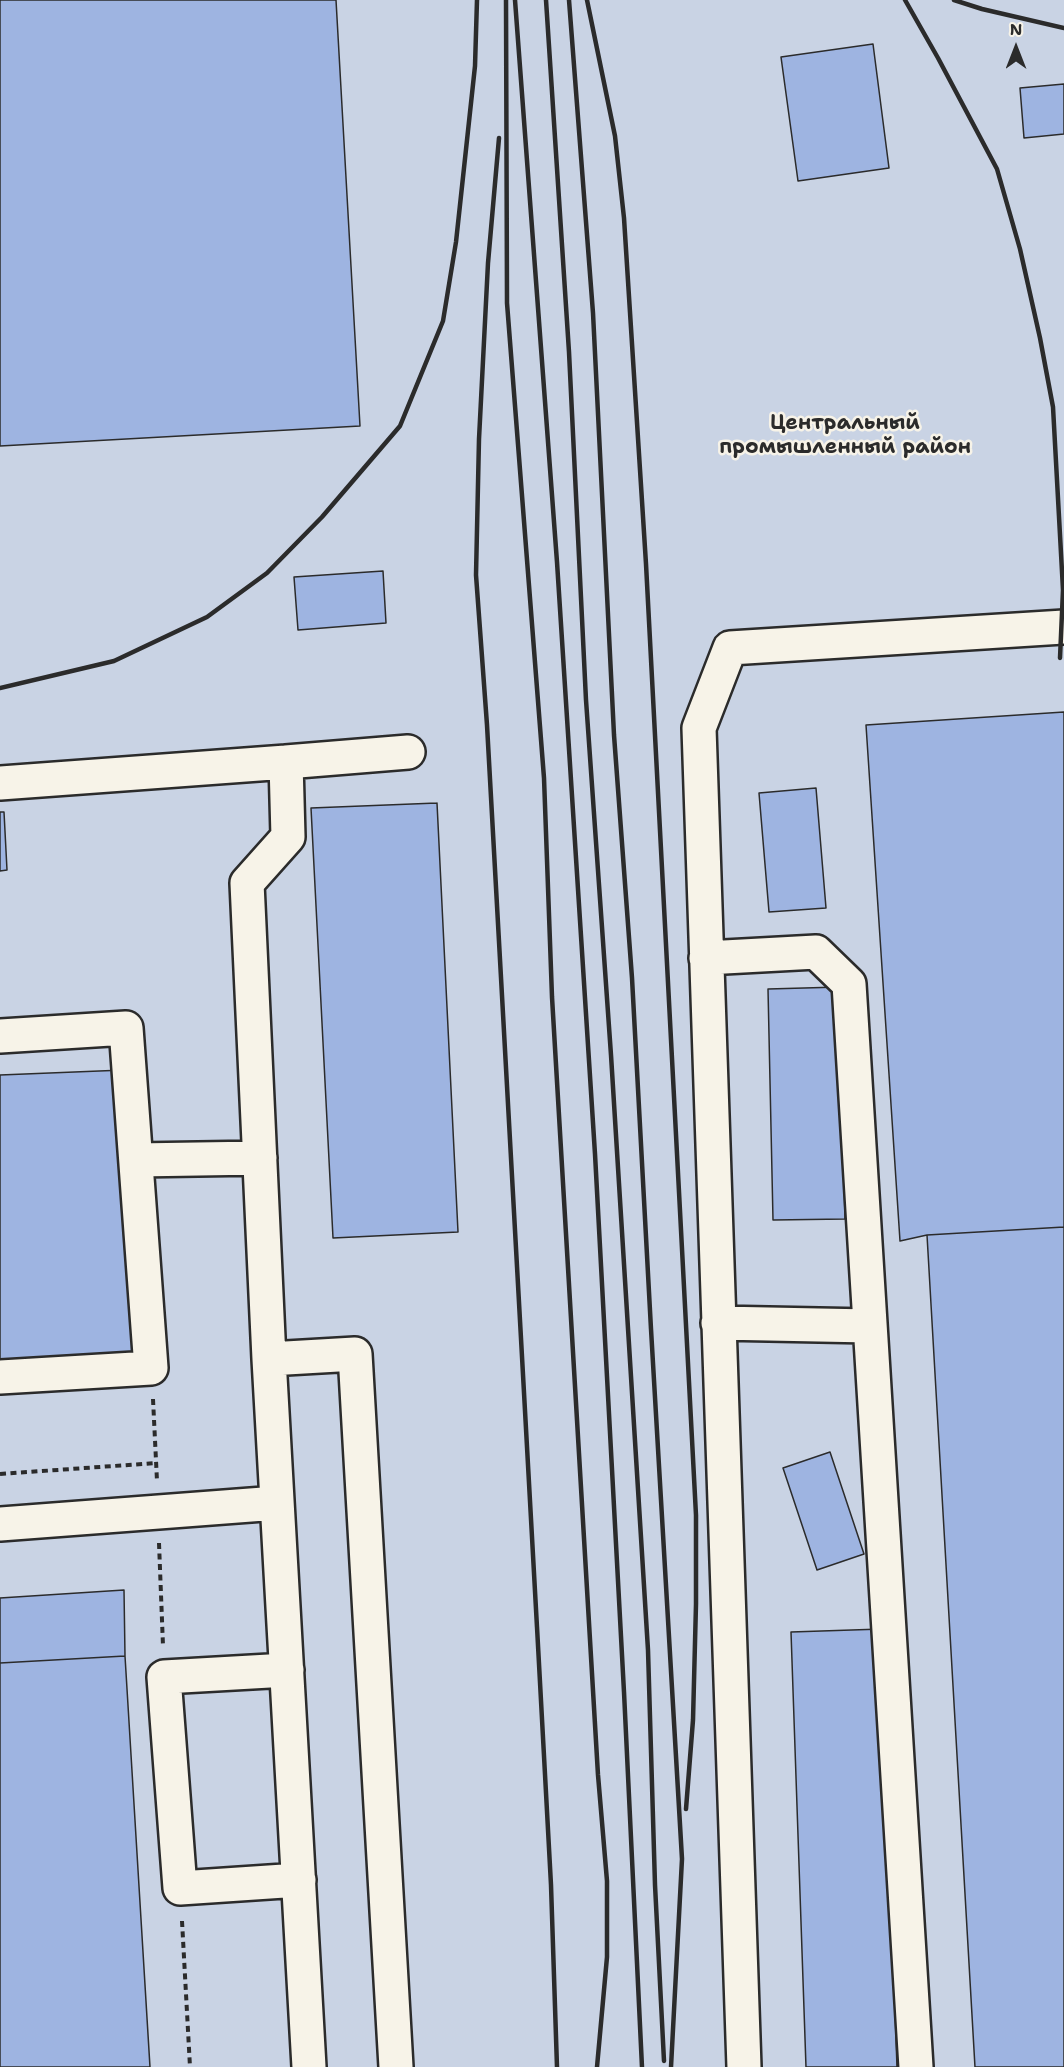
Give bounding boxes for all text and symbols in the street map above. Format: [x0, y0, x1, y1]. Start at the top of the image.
north arrow [986, 18, 1046, 78]
text: N [1010, 19, 1022, 40]
district label: Центральный промышленный район [719, 411, 971, 461]

